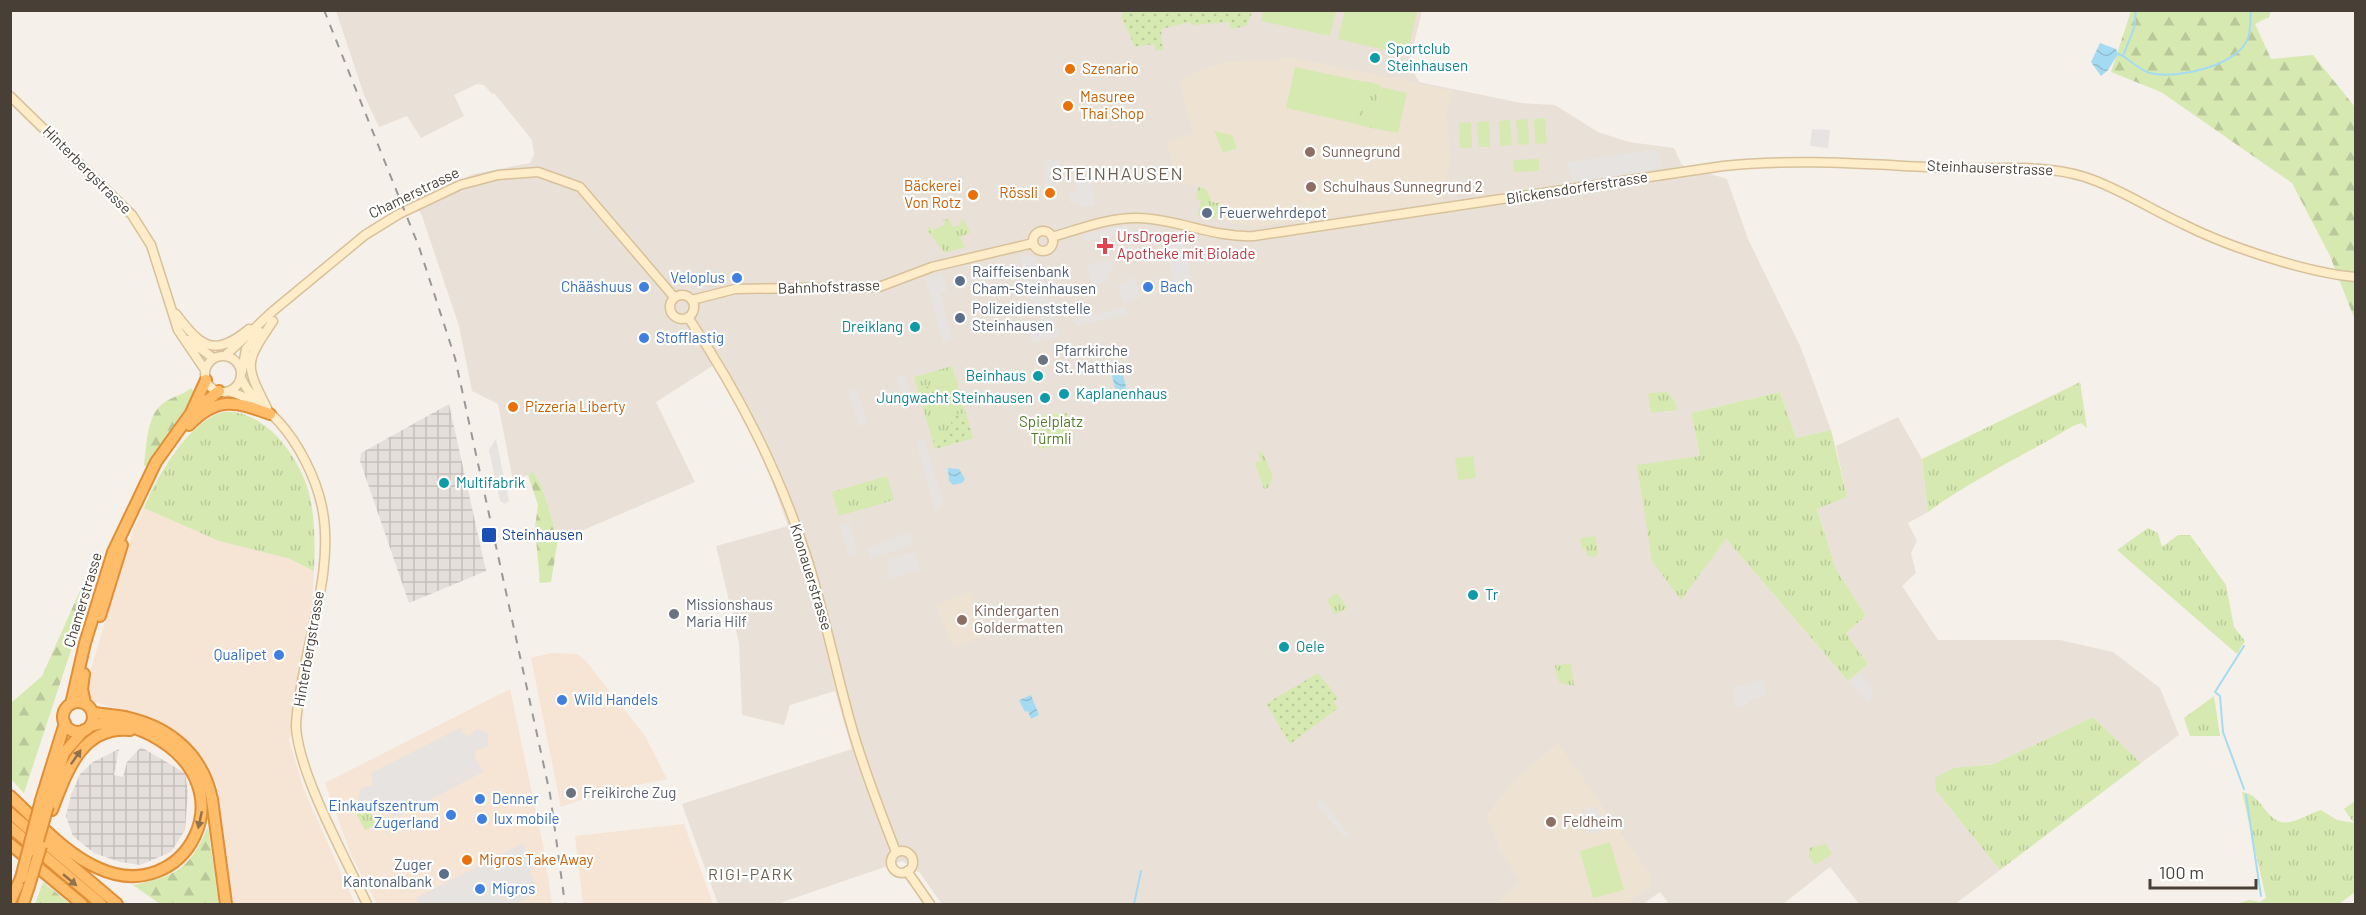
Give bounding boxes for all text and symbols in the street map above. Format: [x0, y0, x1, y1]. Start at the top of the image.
place label: Sportclub Steinhausen [1387, 39, 1468, 74]
marker: Sportclub Steinhausen [1368, 51, 1382, 65]
place label: Szenario [1082, 59, 1139, 77]
marker: Szenario [1063, 62, 1077, 76]
place label: Masuree Thai Shop [1080, 87, 1144, 122]
marker: Masuree Thai Shop [1061, 99, 1075, 113]
street label: Hinterbergstrasse [40, 121, 136, 217]
place label: Sunnegrund [1322, 142, 1401, 160]
marker: Sunnegrund [1303, 145, 1317, 159]
street label: Steinhauserstrasse [1927, 156, 2053, 178]
street label: Chamerstrasse [365, 162, 462, 222]
district label: STEINHAUSEN [1052, 162, 1184, 184]
street label: Blickensdorferstrasse [1505, 167, 1649, 207]
place label: Bäckerei Von Rotz [904, 176, 961, 211]
place label: Schulhaus Sunnegrund 2 [1323, 177, 1483, 195]
marker: Schulhaus Sunnegrund 2 [1304, 180, 1318, 194]
place label: Rössli [999, 183, 1038, 201]
marker: Rössli [1043, 186, 1057, 200]
marker: Bäckerei Von Rotz [966, 188, 980, 202]
place label: Feuerwehrdepot [1219, 203, 1327, 221]
marker: Feuerwehrdepot [1200, 206, 1214, 220]
place label: UrsDrogerie Apotheke mit Biolade [1117, 227, 1255, 262]
marker: UrsDrogerie Apotheke mit Biolade [1098, 239, 1112, 253]
place label: Raiffeisenbank Cham-Steinhausen [972, 262, 1096, 297]
place label: Veloplus [670, 268, 725, 286]
marker: Veloplus [730, 271, 744, 285]
marker: Raiffeisenbank Cham-Steinhausen [953, 274, 967, 288]
street label: Bahnhofstrasse [778, 275, 880, 297]
place label: Chääshuus [561, 277, 632, 295]
place label: Bach [1160, 277, 1193, 295]
marker: Chääshuus [637, 280, 651, 294]
marker: Bach [1141, 280, 1155, 294]
place label: Polizeidienststelle Steinhausen [972, 299, 1091, 334]
marker: Polizeidienststelle Steinhausen [953, 311, 967, 325]
place label: Dreiklang [842, 317, 903, 335]
marker: Dreiklang [908, 320, 922, 334]
place label: Stofflastig [656, 328, 724, 346]
marker: Stofflastig [637, 331, 651, 345]
place label: Pfarrkirche St. Matthias [1055, 341, 1132, 376]
marker: Pfarrkirche St. Matthias [1036, 353, 1050, 367]
place label: Beinhaus [966, 366, 1026, 384]
marker: Beinhaus [1031, 369, 1045, 383]
place label: Kaplanenhaus [1076, 384, 1167, 402]
marker: Kaplanenhaus [1057, 387, 1071, 401]
place label: Jungwacht Steinhausen [877, 388, 1033, 406]
marker: Jungwacht Steinhausen [1038, 391, 1052, 405]
place label: Pizzeria Liberty [525, 397, 626, 415]
marker: Pizzeria Liberty [506, 400, 520, 414]
park label: Spielplatz Türmli [1019, 412, 1083, 447]
place label: Multifabrik [456, 473, 526, 491]
marker: Multifabrik [437, 476, 451, 490]
street label: Knonauerstrasse [787, 521, 837, 632]
place label: Steinhausen [502, 525, 583, 543]
marker: Steinhausen [480, 526, 498, 544]
street label: Chamerstrasse [59, 550, 105, 649]
place label: Tr [1485, 585, 1499, 603]
marker: Tr [1466, 588, 1480, 602]
street label: Hinterbergstrasse [289, 589, 327, 708]
place label: Missionshaus Maria Hilf [686, 595, 773, 630]
place label: Kindergarten Goldermatten [974, 601, 1063, 636]
marker: Missionshaus Maria Hilf [667, 607, 681, 621]
marker: Kindergarten Goldermatten [955, 613, 969, 627]
place label: Oele [1296, 637, 1325, 655]
marker: Oele [1277, 640, 1291, 654]
place label: Qualipet [214, 645, 267, 663]
marker: Qualipet [272, 648, 286, 662]
place label: Wild Handels [574, 690, 658, 708]
marker: Wild Handels [555, 693, 569, 707]
one-way arrow [70, 749, 81, 765]
place label: Freikirche Zug [583, 783, 676, 801]
marker: Freikirche Zug [564, 786, 578, 800]
place label: Denner [492, 789, 539, 807]
marker: Denner [473, 792, 487, 806]
place label: Einkaufszentrum Zugerland [329, 796, 439, 831]
marker: Einkaufszentrum Zugerland [444, 808, 458, 822]
place label: lux mobile [494, 809, 560, 827]
one-way arrow [194, 810, 204, 829]
marker: lux mobile [475, 812, 489, 826]
place label: Feldheim [1563, 812, 1623, 830]
marker: Feldheim [1544, 815, 1558, 829]
place label: Migros Take Away [479, 850, 593, 868]
scale bar [2150, 852, 2256, 890]
marker: Migros Take Away [460, 853, 474, 867]
place label: Zuger Kantonalbank [343, 855, 433, 890]
text: 100 m [2159, 861, 2204, 883]
district label: RIGI-PARK [708, 864, 794, 883]
marker: Zuger Kantonalbank [437, 867, 451, 881]
one-way arrow [62, 873, 78, 886]
place label: Migros [492, 879, 535, 897]
marker: Migros [473, 882, 487, 896]

